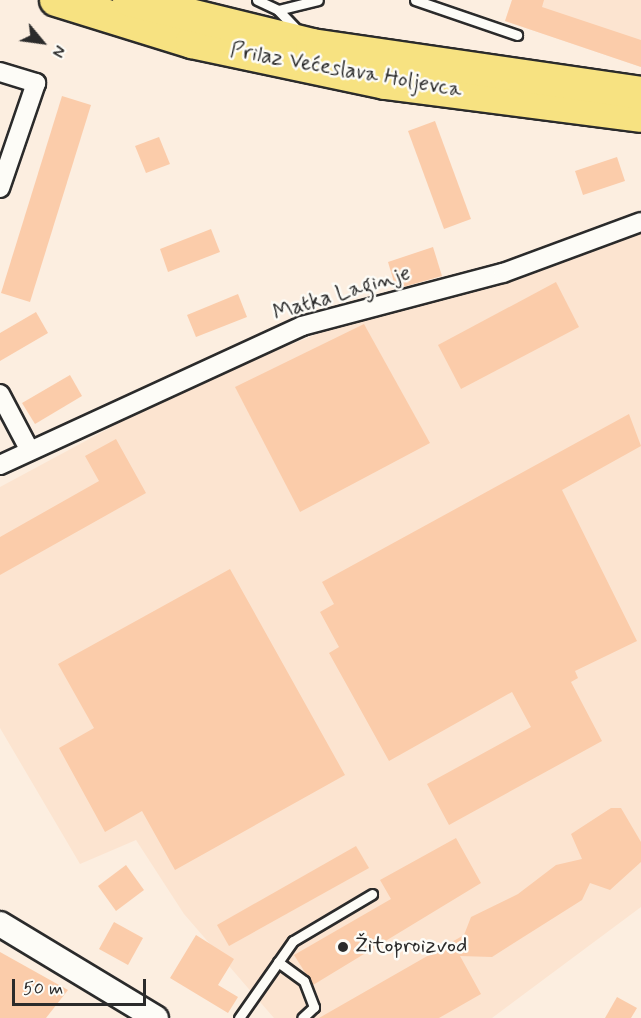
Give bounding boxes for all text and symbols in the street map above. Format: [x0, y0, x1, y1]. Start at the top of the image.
north arrow [12, 12, 72, 72]
street label: Prilaz Većeslava Holjevca [228, 38, 464, 104]
text: N [46, 41, 70, 61]
street label: Matka Laginje [271, 261, 413, 327]
place label: Žitoproizvod [355, 934, 468, 960]
marker: Žitoproizvod [336, 940, 350, 954]
scale bar [15, 967, 148, 1005]
text: 50 m [23, 977, 63, 1001]

